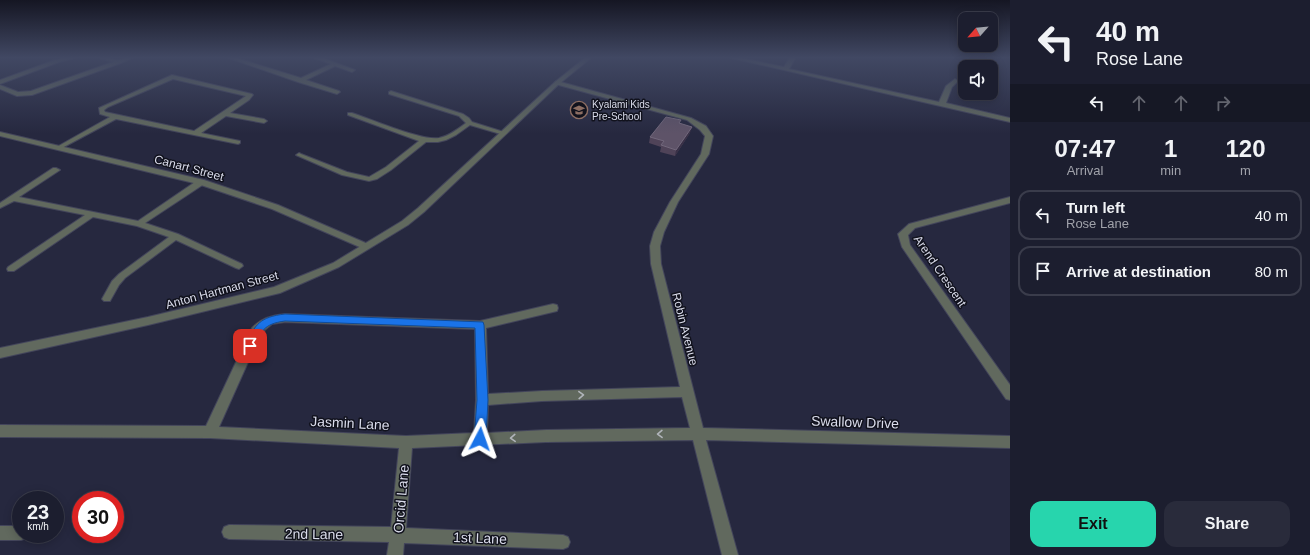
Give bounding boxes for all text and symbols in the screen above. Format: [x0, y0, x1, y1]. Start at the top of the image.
north arrow [958, 12, 998, 52]
map controls [958, 12, 998, 100]
icon: left [1030, 16, 1082, 68]
text: 40 m [1096, 16, 1160, 47]
text: Rose Lane [1096, 49, 1183, 69]
button: sound [958, 60, 998, 100]
icon: left [1086, 92, 1108, 114]
icon: ahead [1128, 92, 1150, 114]
icon: ahead [1170, 92, 1192, 114]
icon: right [1212, 92, 1234, 114]
place label: Kyalami Kids Pre-School [592, 99, 650, 122]
school or university icon: Kyalami Kids Pre-School [569, 100, 589, 120]
text: 07:47 [1054, 135, 1116, 162]
text: 1 [1164, 135, 1177, 162]
text: 120 [1226, 135, 1266, 162]
street label: Canart Street [153, 152, 226, 184]
text: Arrival [1067, 163, 1104, 178]
text: min [1160, 163, 1181, 178]
text: m [1240, 163, 1251, 178]
text: Turn left [1066, 199, 1125, 216]
icon: left [1032, 204, 1054, 226]
text: 40 m [1255, 207, 1288, 224]
text: Rose Lane [1066, 216, 1129, 231]
street label: Arend Crescent [911, 233, 969, 310]
icon: arrive [1032, 260, 1054, 282]
text: Arrive at destination [1066, 263, 1211, 280]
text: 80 m [1255, 263, 1288, 280]
street label: Anton Hartman Street [164, 268, 281, 312]
street label: Robin Avenue [669, 291, 701, 367]
pin [233, 329, 267, 363]
icon: arrive [239, 335, 261, 357]
one-way arrow [578, 391, 584, 399]
street label: Swallow Drive [811, 412, 899, 432]
street label: Jasmin Lane [310, 413, 390, 433]
position arrow [459, 418, 501, 460]
one-way arrow [657, 430, 663, 439]
one-way arrow [510, 433, 516, 442]
street label: Orcid Lane [390, 464, 412, 534]
speed limit sign: 30 [72, 491, 124, 543]
text: 23 [27, 501, 49, 523]
button: Exit [1030, 501, 1156, 547]
button: Share [1164, 501, 1290, 547]
text: km/h [27, 521, 49, 532]
street label: 2nd Lane [285, 525, 344, 543]
street label: 1st Lane [453, 529, 507, 547]

